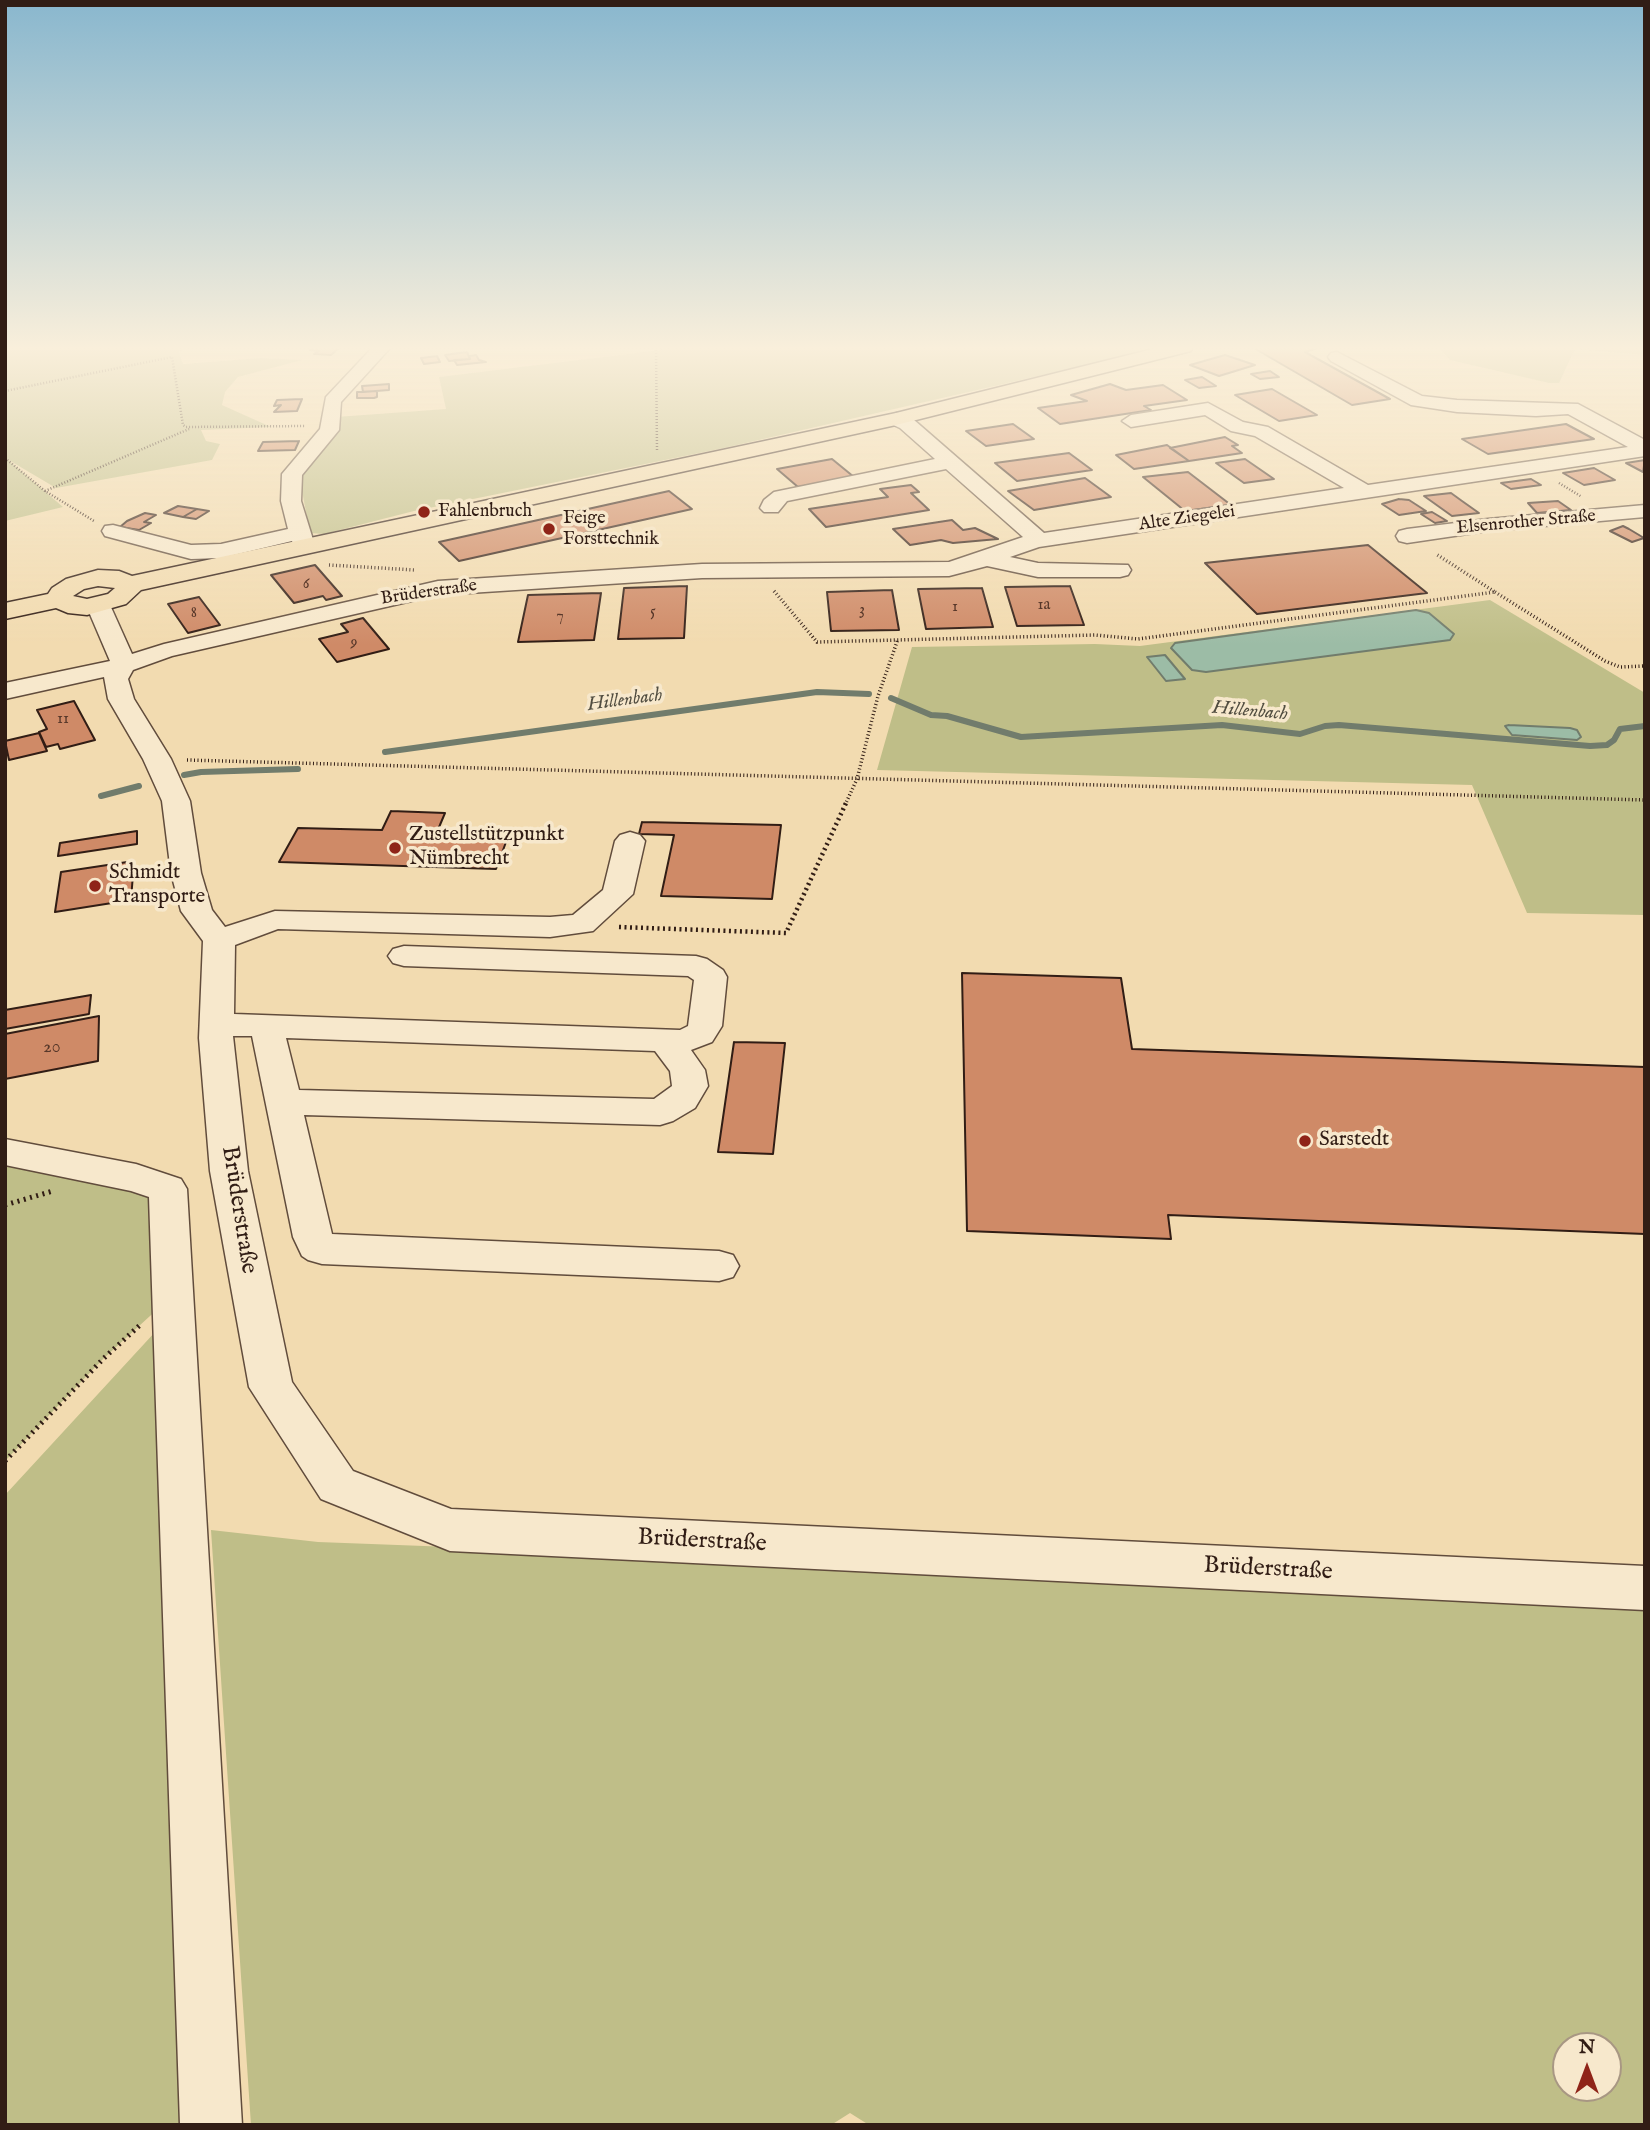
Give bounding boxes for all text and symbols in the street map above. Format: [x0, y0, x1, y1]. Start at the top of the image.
place label: Fahlenbruch [438, 501, 532, 523]
street label: Alte Ziegelei [1137, 502, 1237, 536]
marker: Fahlenbruch [416, 504, 432, 520]
street label: Elsenrother Straße [1455, 506, 1597, 540]
place label: Feige Forsttechnik [563, 508, 659, 550]
marker: Feige Forsttechnik [541, 521, 557, 537]
house number: 6 [303, 575, 309, 595]
street label: Brüderstraße [380, 576, 478, 610]
house number: 1a [1038, 596, 1050, 616]
house number: 1 [952, 598, 958, 618]
house number: 3 [859, 601, 865, 621]
house number: 5 [650, 603, 656, 623]
house number: 8 [191, 604, 197, 624]
house number: 7 [556, 607, 564, 627]
house number: 9 [351, 634, 357, 654]
water label: Hillenbach [586, 684, 664, 718]
water label: Hillenbach [1211, 697, 1289, 727]
house number: 11 [57, 710, 69, 730]
place label: Zustellstützpunkt Nümbrecht [409, 823, 565, 873]
marker: Zustellstützpunkt Nümbrecht [387, 840, 403, 856]
place label: Schmidt Transporte [109, 861, 205, 911]
marker: Schmidt Transporte [87, 878, 103, 894]
house number: 20 [43, 1037, 61, 1059]
place label: Sarstedt [1319, 1128, 1389, 1154]
marker: Sarstedt [1297, 1133, 1313, 1149]
street label: Brüderstraße [214, 1144, 262, 1276]
street label: Brüderstraße [637, 1524, 767, 1560]
street label: Brüderstraße [1203, 1552, 1333, 1588]
north arrow [1552, 2032, 1622, 2102]
text: N [1579, 2036, 1595, 2060]

